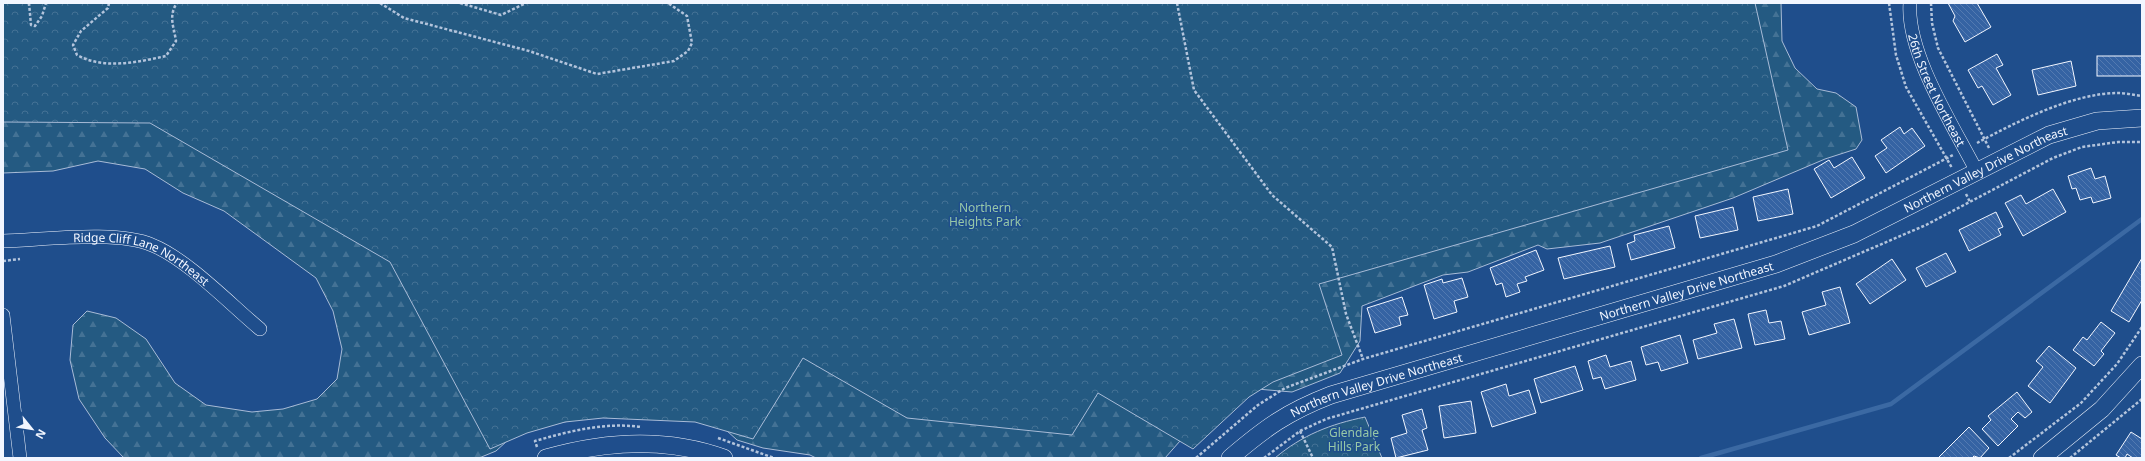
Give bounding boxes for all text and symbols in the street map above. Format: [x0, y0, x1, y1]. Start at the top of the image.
street label: 26th Street Northeast [1905, 32, 1970, 150]
street label: Northern Valley Drive Northeast [1900, 121, 2070, 216]
park label: Northern Heights Park [949, 199, 1022, 230]
street label: Ridge Cliff Lane Northeast [73, 228, 214, 290]
street label: Northern Valley Drive Northeast [1597, 257, 1776, 324]
street label: Northern Valley Drive Northeast [1287, 348, 1465, 421]
north arrow [12, 409, 52, 449]
park label: Glendale Hills Park [1328, 424, 1381, 455]
text: N [32, 427, 50, 442]

